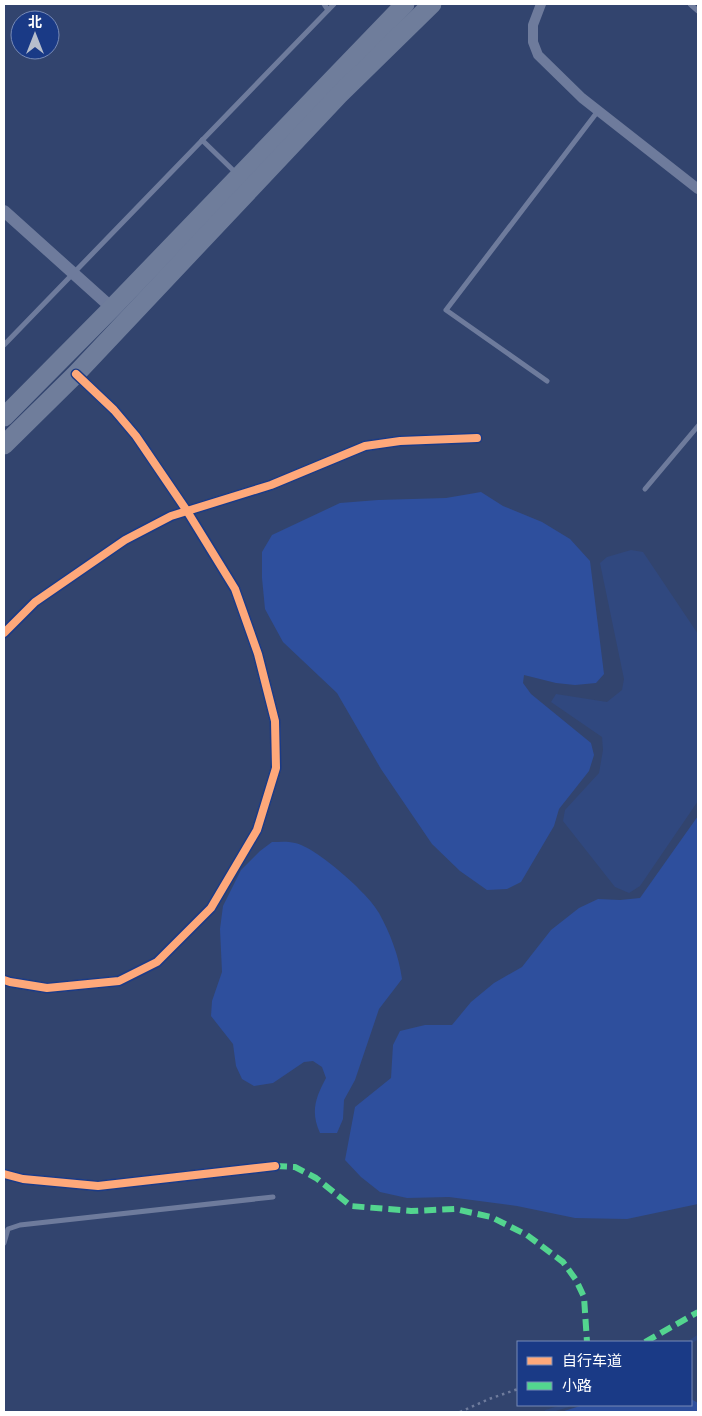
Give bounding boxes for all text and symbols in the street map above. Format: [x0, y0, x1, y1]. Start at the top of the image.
north arrow [10, 10, 60, 60]
text: 北 [28, 13, 42, 31]
legend [517, 1341, 692, 1406]
text: 自行车道 [562, 1351, 622, 1371]
text: 小路 [562, 1376, 592, 1396]

